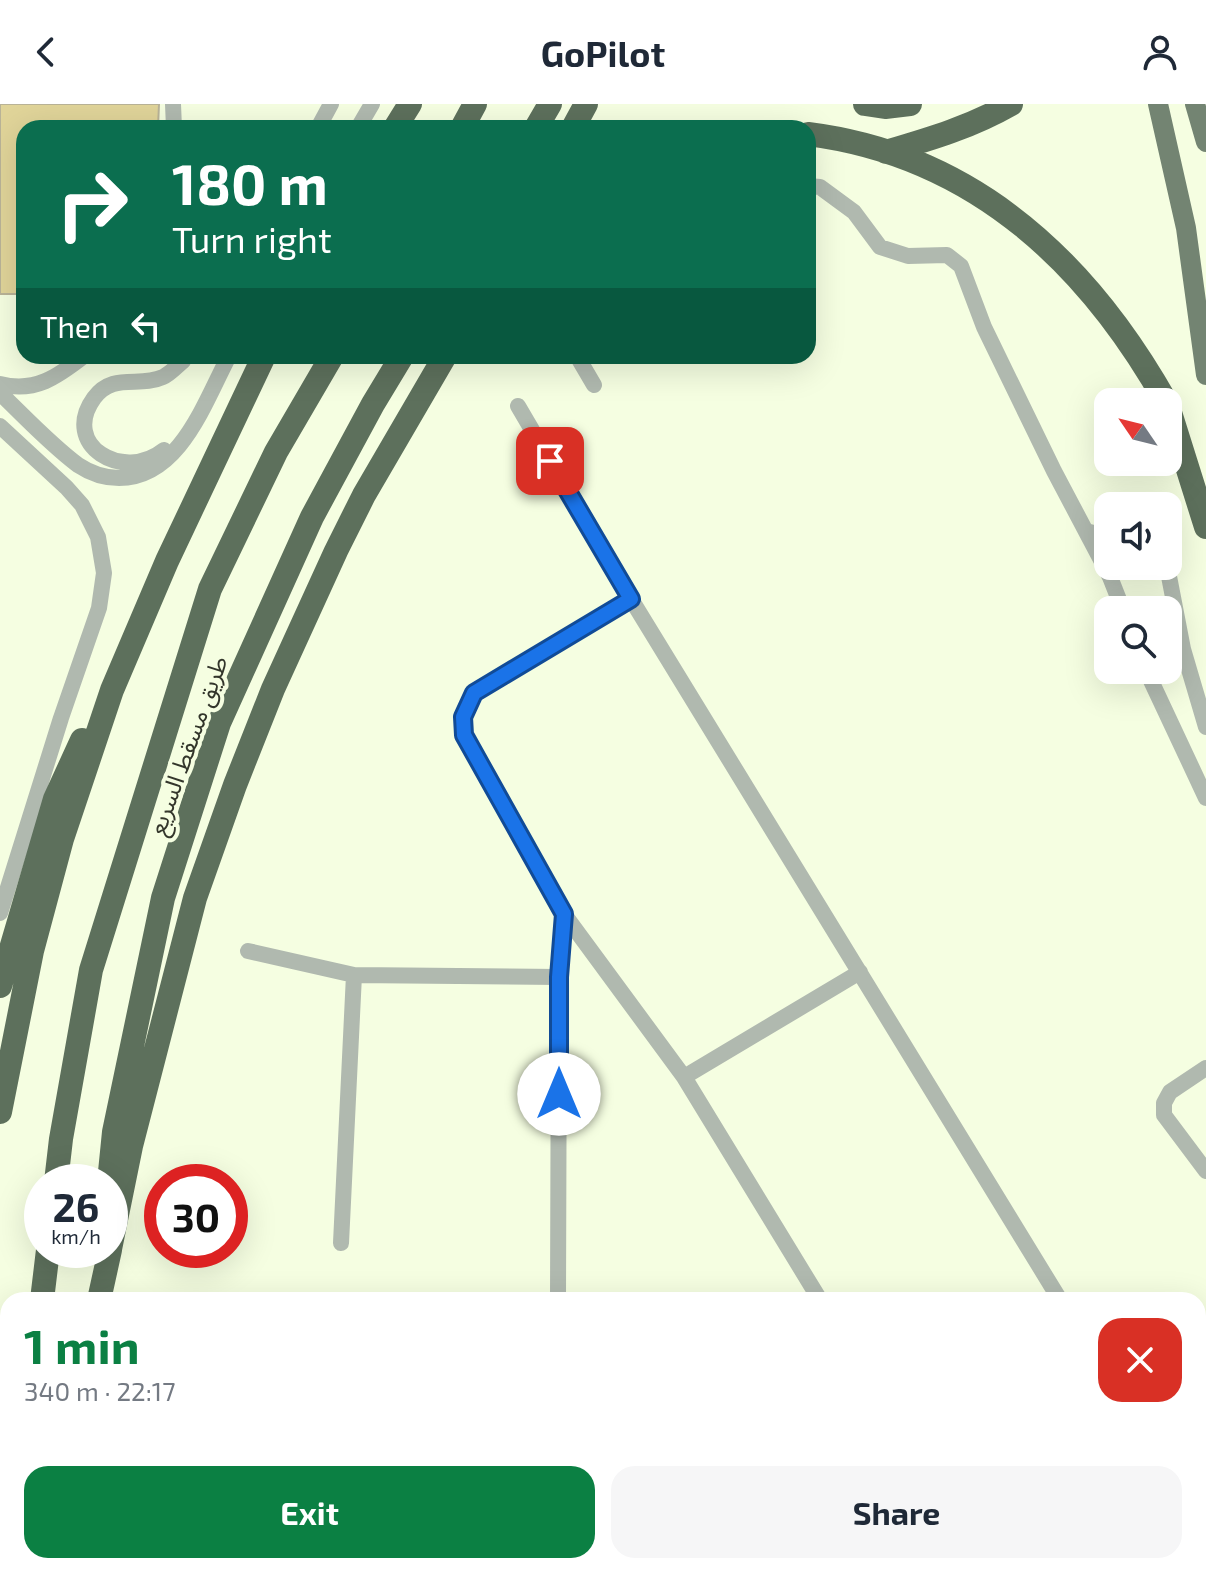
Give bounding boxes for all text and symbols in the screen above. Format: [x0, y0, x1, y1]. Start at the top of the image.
icon: back [24, 30, 68, 74]
icon: person [1138, 30, 1182, 74]
text: GoPilot [541, 31, 665, 74]
text: 180 m [172, 149, 328, 216]
icon: right [40, 152, 144, 256]
text: Turn right [172, 217, 332, 260]
icon: left [124, 304, 168, 348]
text: Then [40, 308, 108, 344]
north arrow [1094, 388, 1182, 476]
map controls [1094, 388, 1182, 684]
pin [516, 427, 584, 495]
icon: arrive [528, 439, 572, 483]
button: sound [1094, 492, 1182, 580]
button: search [1094, 596, 1182, 684]
street label: طريق مسقط السريع [141, 652, 237, 840]
position arrow [517, 1052, 601, 1136]
speed limit sign: 30 [144, 1164, 248, 1268]
text: 26 [53, 1182, 99, 1230]
text: km/h [51, 1224, 101, 1248]
text: 1 min [24, 1316, 140, 1374]
button: close [1098, 1318, 1182, 1402]
text: 340 m · 22:17 [24, 1375, 175, 1406]
button: Exit [24, 1466, 595, 1558]
button: Share [611, 1466, 1182, 1558]

